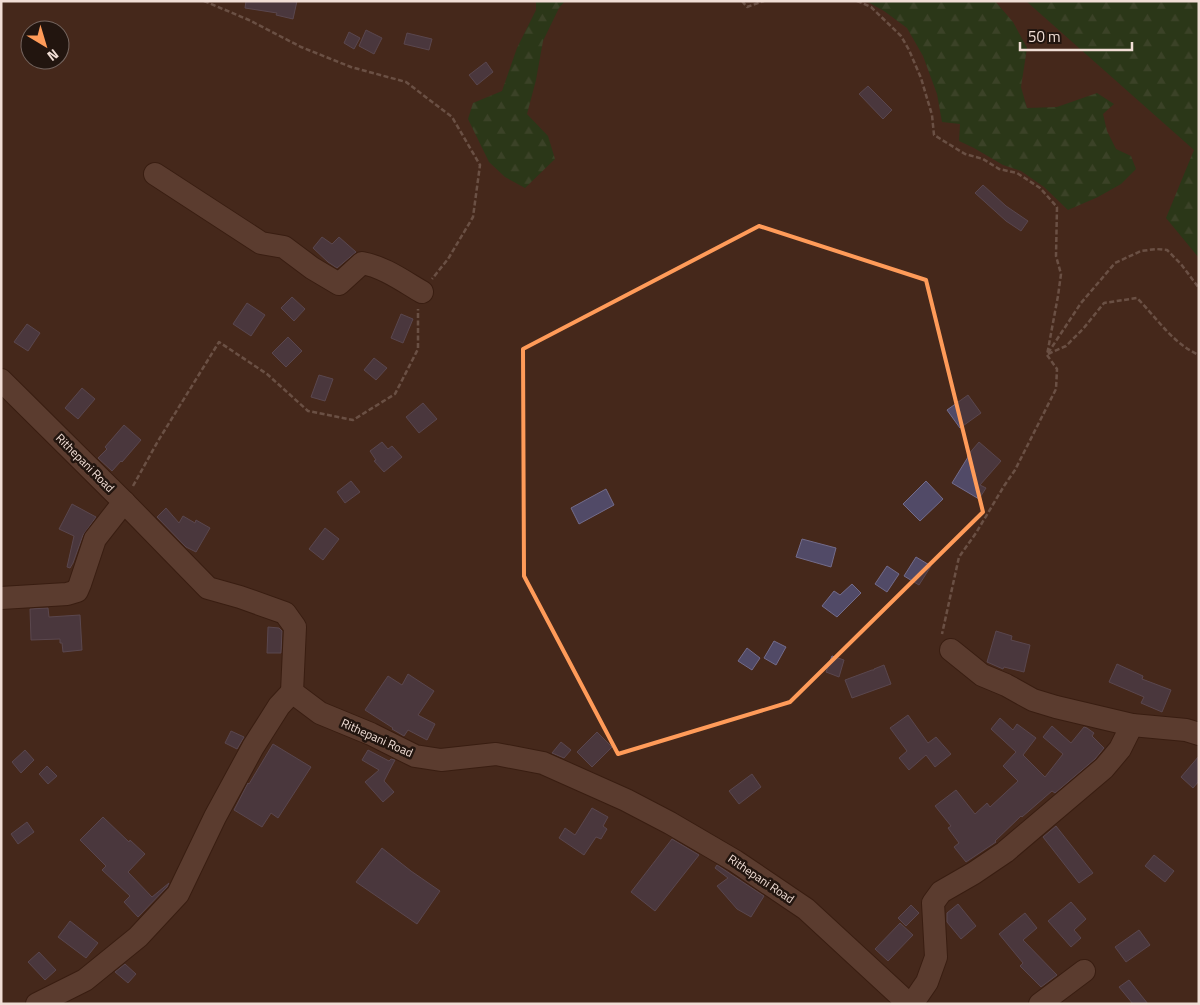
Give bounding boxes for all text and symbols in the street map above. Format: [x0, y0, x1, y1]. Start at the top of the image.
north arrow [20, 20, 70, 70]
scale bar [1020, 20, 1132, 52]
text: 50 m [1028, 25, 1061, 48]
text: N [43, 44, 64, 67]
street label: Rithepani Road [51, 429, 119, 497]
street label: Rithepani Road [338, 713, 416, 762]
street label: Rithepani Road [724, 849, 798, 908]

